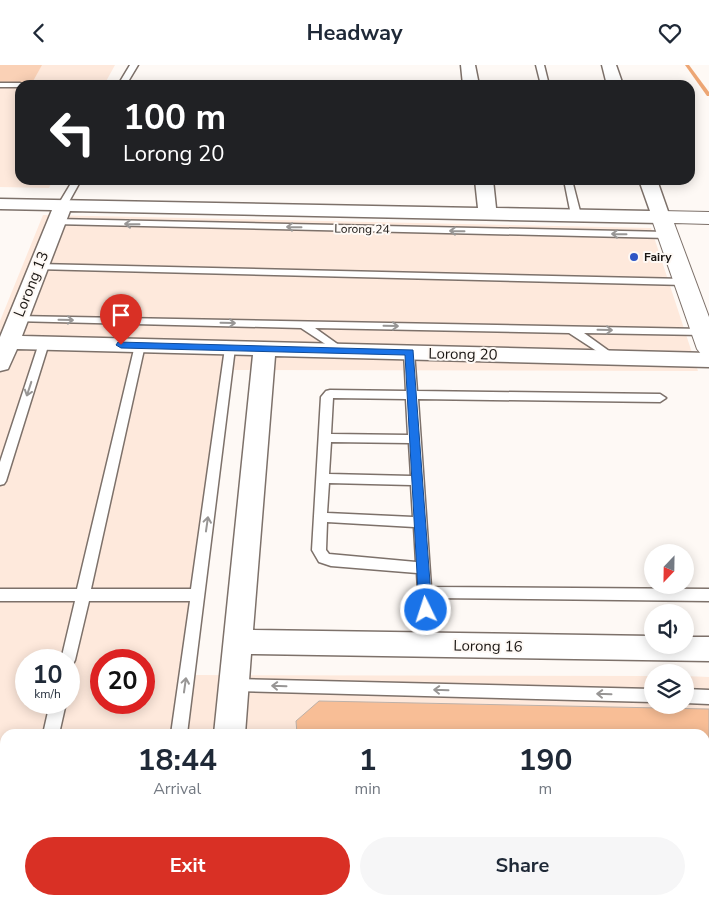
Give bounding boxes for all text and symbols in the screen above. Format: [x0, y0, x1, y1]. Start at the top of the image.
text: Headway [306, 18, 403, 48]
icon: back [25, 19, 53, 47]
icon: heart [656, 19, 684, 47]
text: 100 m [123, 94, 226, 141]
icon: left [40, 100, 105, 165]
text: Lorong 20 [123, 139, 224, 169]
one-way arrow [124, 219, 140, 228]
street label: Lorong 24 [334, 221, 390, 237]
one-way arrow [286, 222, 302, 232]
one-way arrow [449, 226, 465, 236]
one-way arrow [611, 229, 628, 239]
street label: Lorong 13 [9, 248, 53, 320]
place label: Fairy [644, 249, 672, 265]
marker: Fairy [628, 251, 640, 263]
pin [100, 294, 142, 345]
icon: arrive [107, 301, 135, 329]
one-way arrow [57, 315, 73, 325]
one-way arrow [220, 318, 236, 328]
one-way arrow [382, 321, 398, 331]
one-way arrow [597, 325, 613, 335]
street label: Lorong 20 [428, 343, 498, 365]
one-way arrow [24, 381, 33, 397]
one-way arrow [202, 517, 212, 533]
north arrow [644, 544, 694, 594]
map controls [644, 544, 694, 714]
position arrow [399, 583, 451, 635]
button: sound [644, 604, 694, 654]
street label: Lorong 16 [453, 635, 523, 657]
speed limit sign: 20 [90, 649, 155, 714]
text: 10 [32, 658, 63, 692]
button: layers [644, 664, 694, 714]
one-way arrow [181, 678, 191, 694]
one-way arrow [271, 681, 288, 691]
one-way arrow [434, 685, 450, 695]
text: km/h [34, 686, 61, 702]
one-way arrow [596, 690, 612, 699]
text: 18:44 [138, 740, 217, 781]
text: 1 [359, 740, 377, 781]
text: 190 [518, 740, 572, 781]
text: Arrival [153, 778, 201, 800]
text: min [354, 778, 381, 800]
text: m [539, 778, 552, 800]
button: Exit [25, 837, 350, 895]
button: Share [360, 837, 685, 895]

